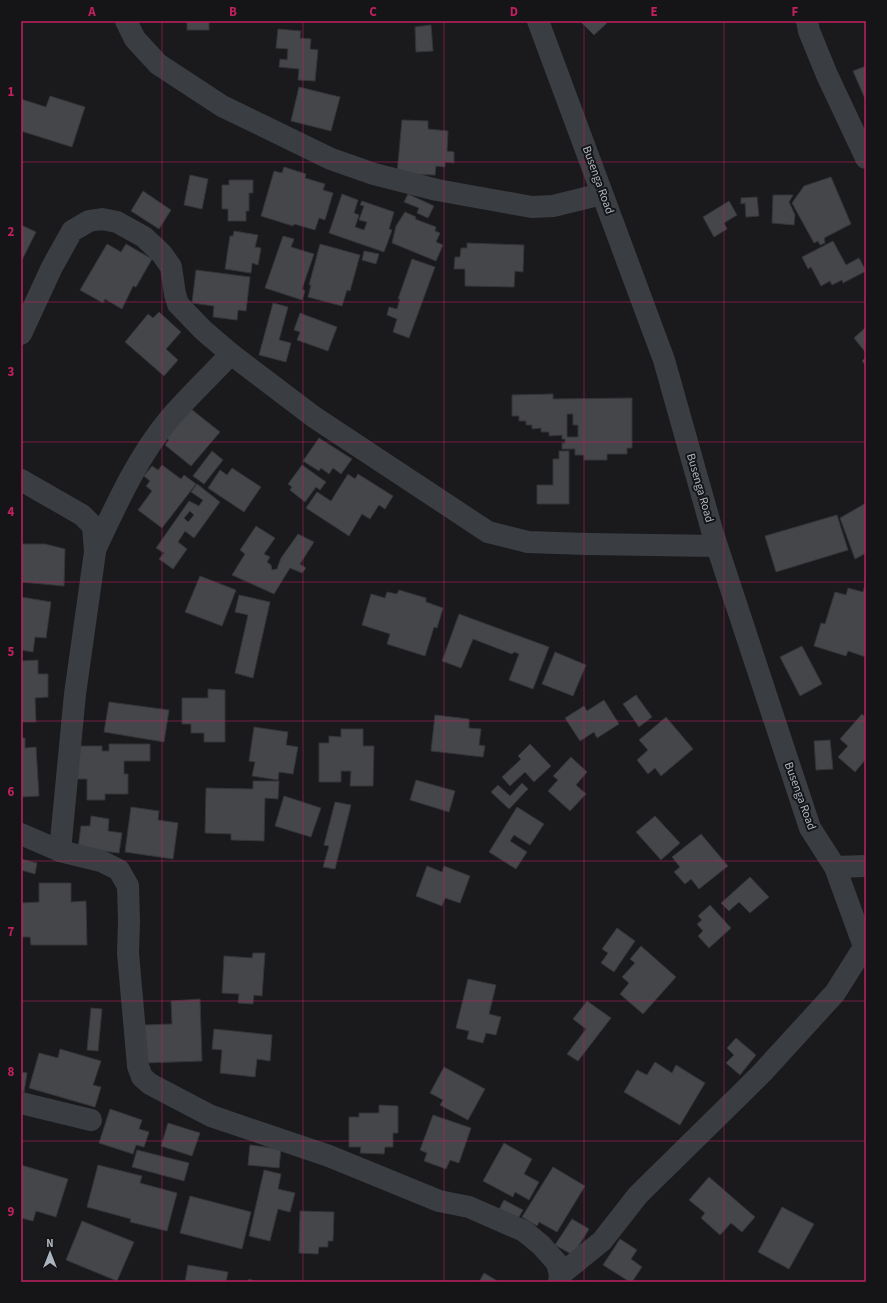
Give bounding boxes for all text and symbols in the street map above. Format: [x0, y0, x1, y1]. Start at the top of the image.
text: A [87, 3, 96, 21]
text: B [229, 3, 237, 21]
text: C [369, 3, 377, 21]
text: D [510, 3, 518, 21]
text: E [650, 3, 658, 21]
text: F [792, 3, 799, 21]
text: 1 [8, 83, 15, 101]
street label: Busenga Road [578, 144, 618, 216]
text: 2 [8, 223, 15, 241]
text: 3 [8, 363, 15, 381]
street label: Busenga Road [682, 451, 718, 525]
text: 4 [8, 503, 15, 521]
text: 5 [8, 643, 15, 661]
street label: Busenga Road [780, 760, 820, 832]
text: 6 [8, 783, 15, 801]
text: 7 [8, 923, 15, 941]
text: 8 [8, 1063, 15, 1081]
text: 9 [8, 1203, 15, 1221]
north arrow [30, 1233, 70, 1273]
text: N [46, 1236, 54, 1251]

